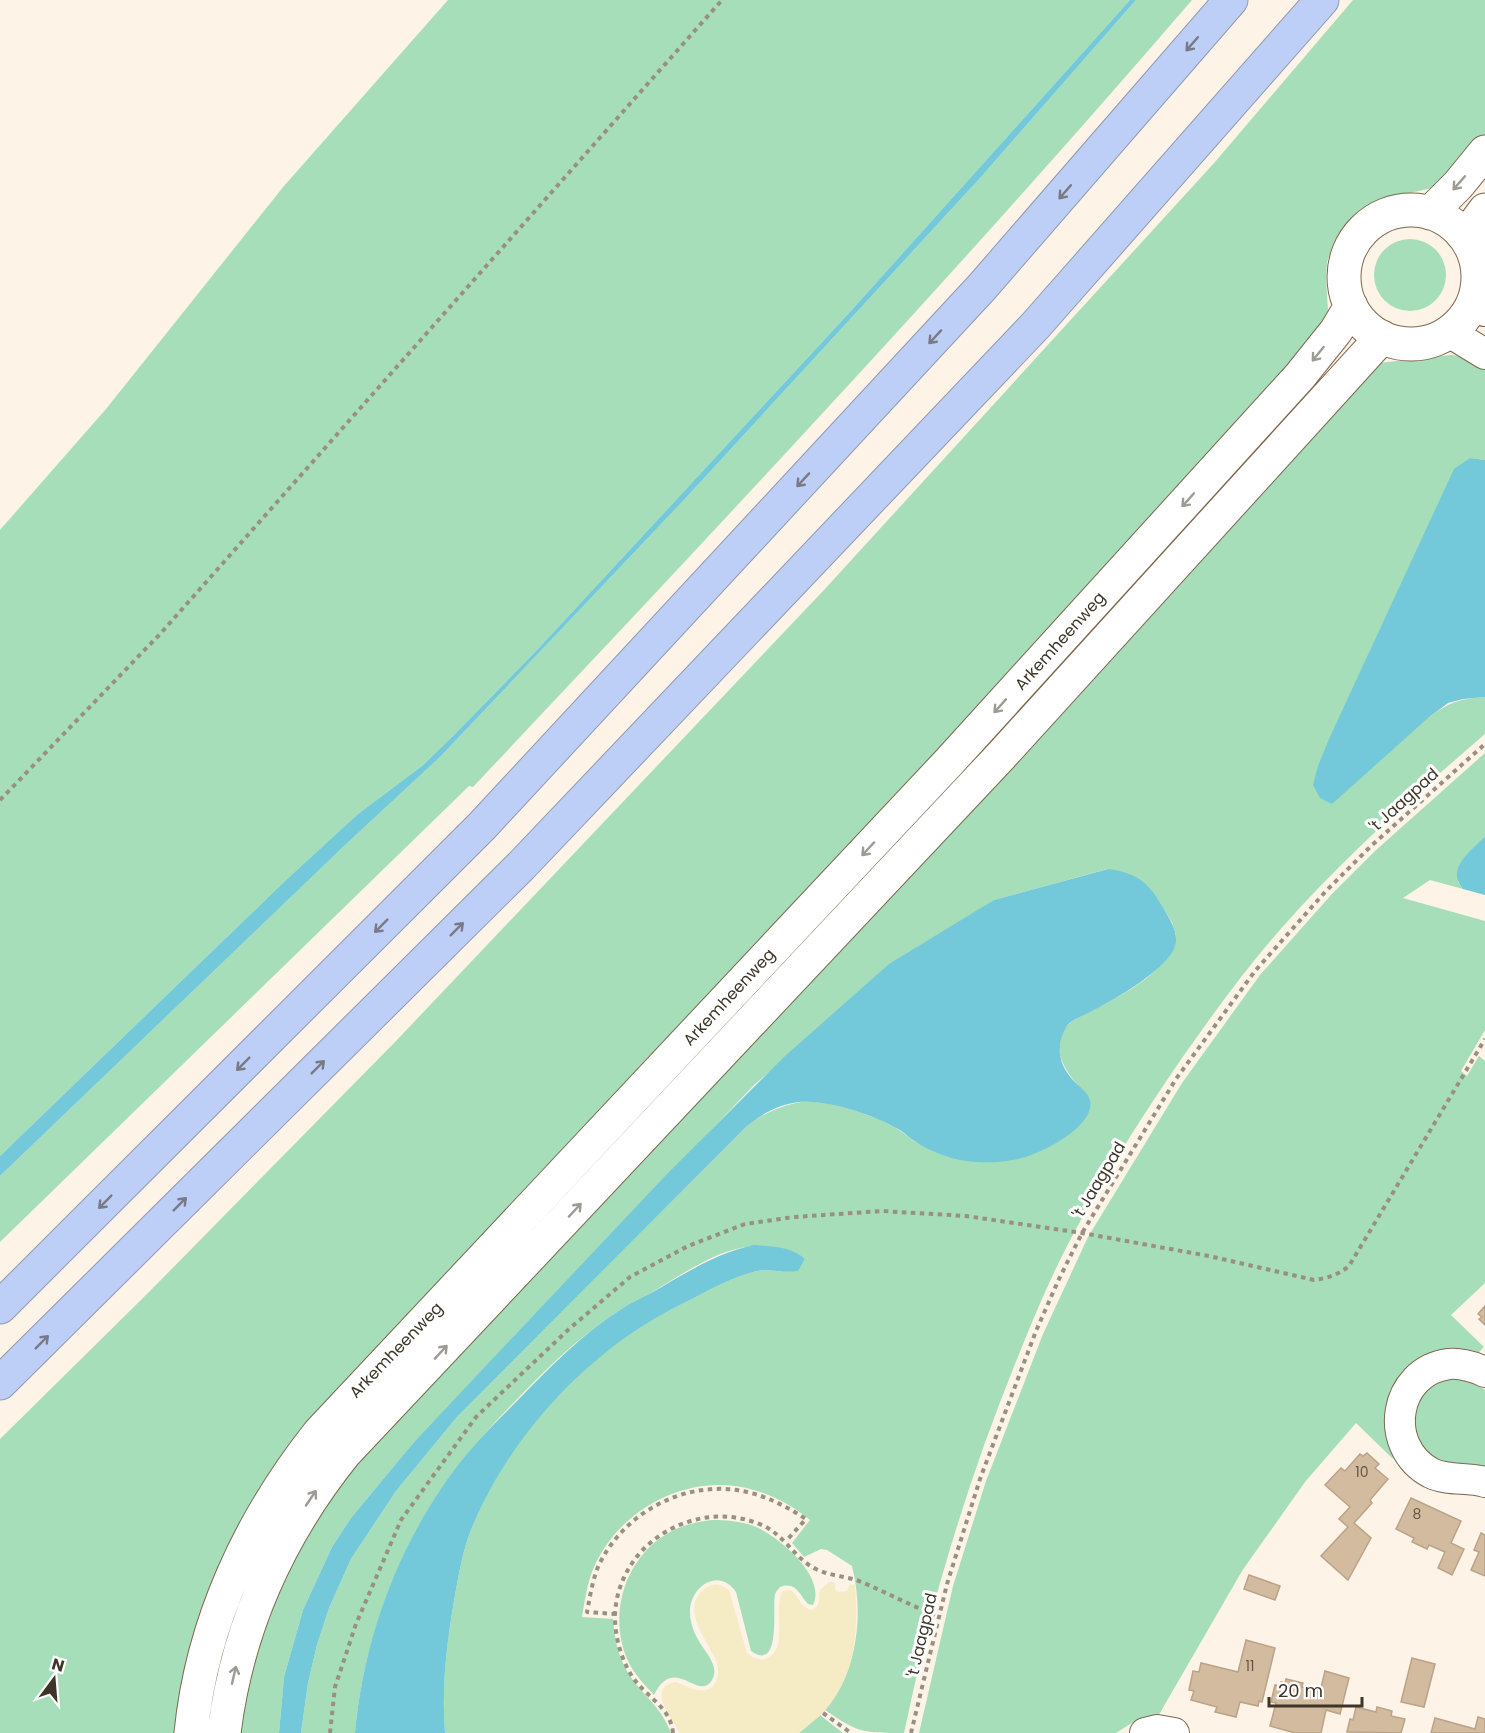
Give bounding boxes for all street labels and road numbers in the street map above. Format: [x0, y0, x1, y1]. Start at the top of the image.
street label: Arkemheenweg [1009, 587, 1111, 695]
street label: 't Jaagpad [1364, 763, 1444, 837]
street label: Arkemheenweg [678, 943, 780, 1051]
street label: 't Jaagpad [1067, 1137, 1131, 1223]
street label: Arkemheenweg [344, 1297, 448, 1403]
street label: 't Jaagpad [901, 1590, 943, 1680]

